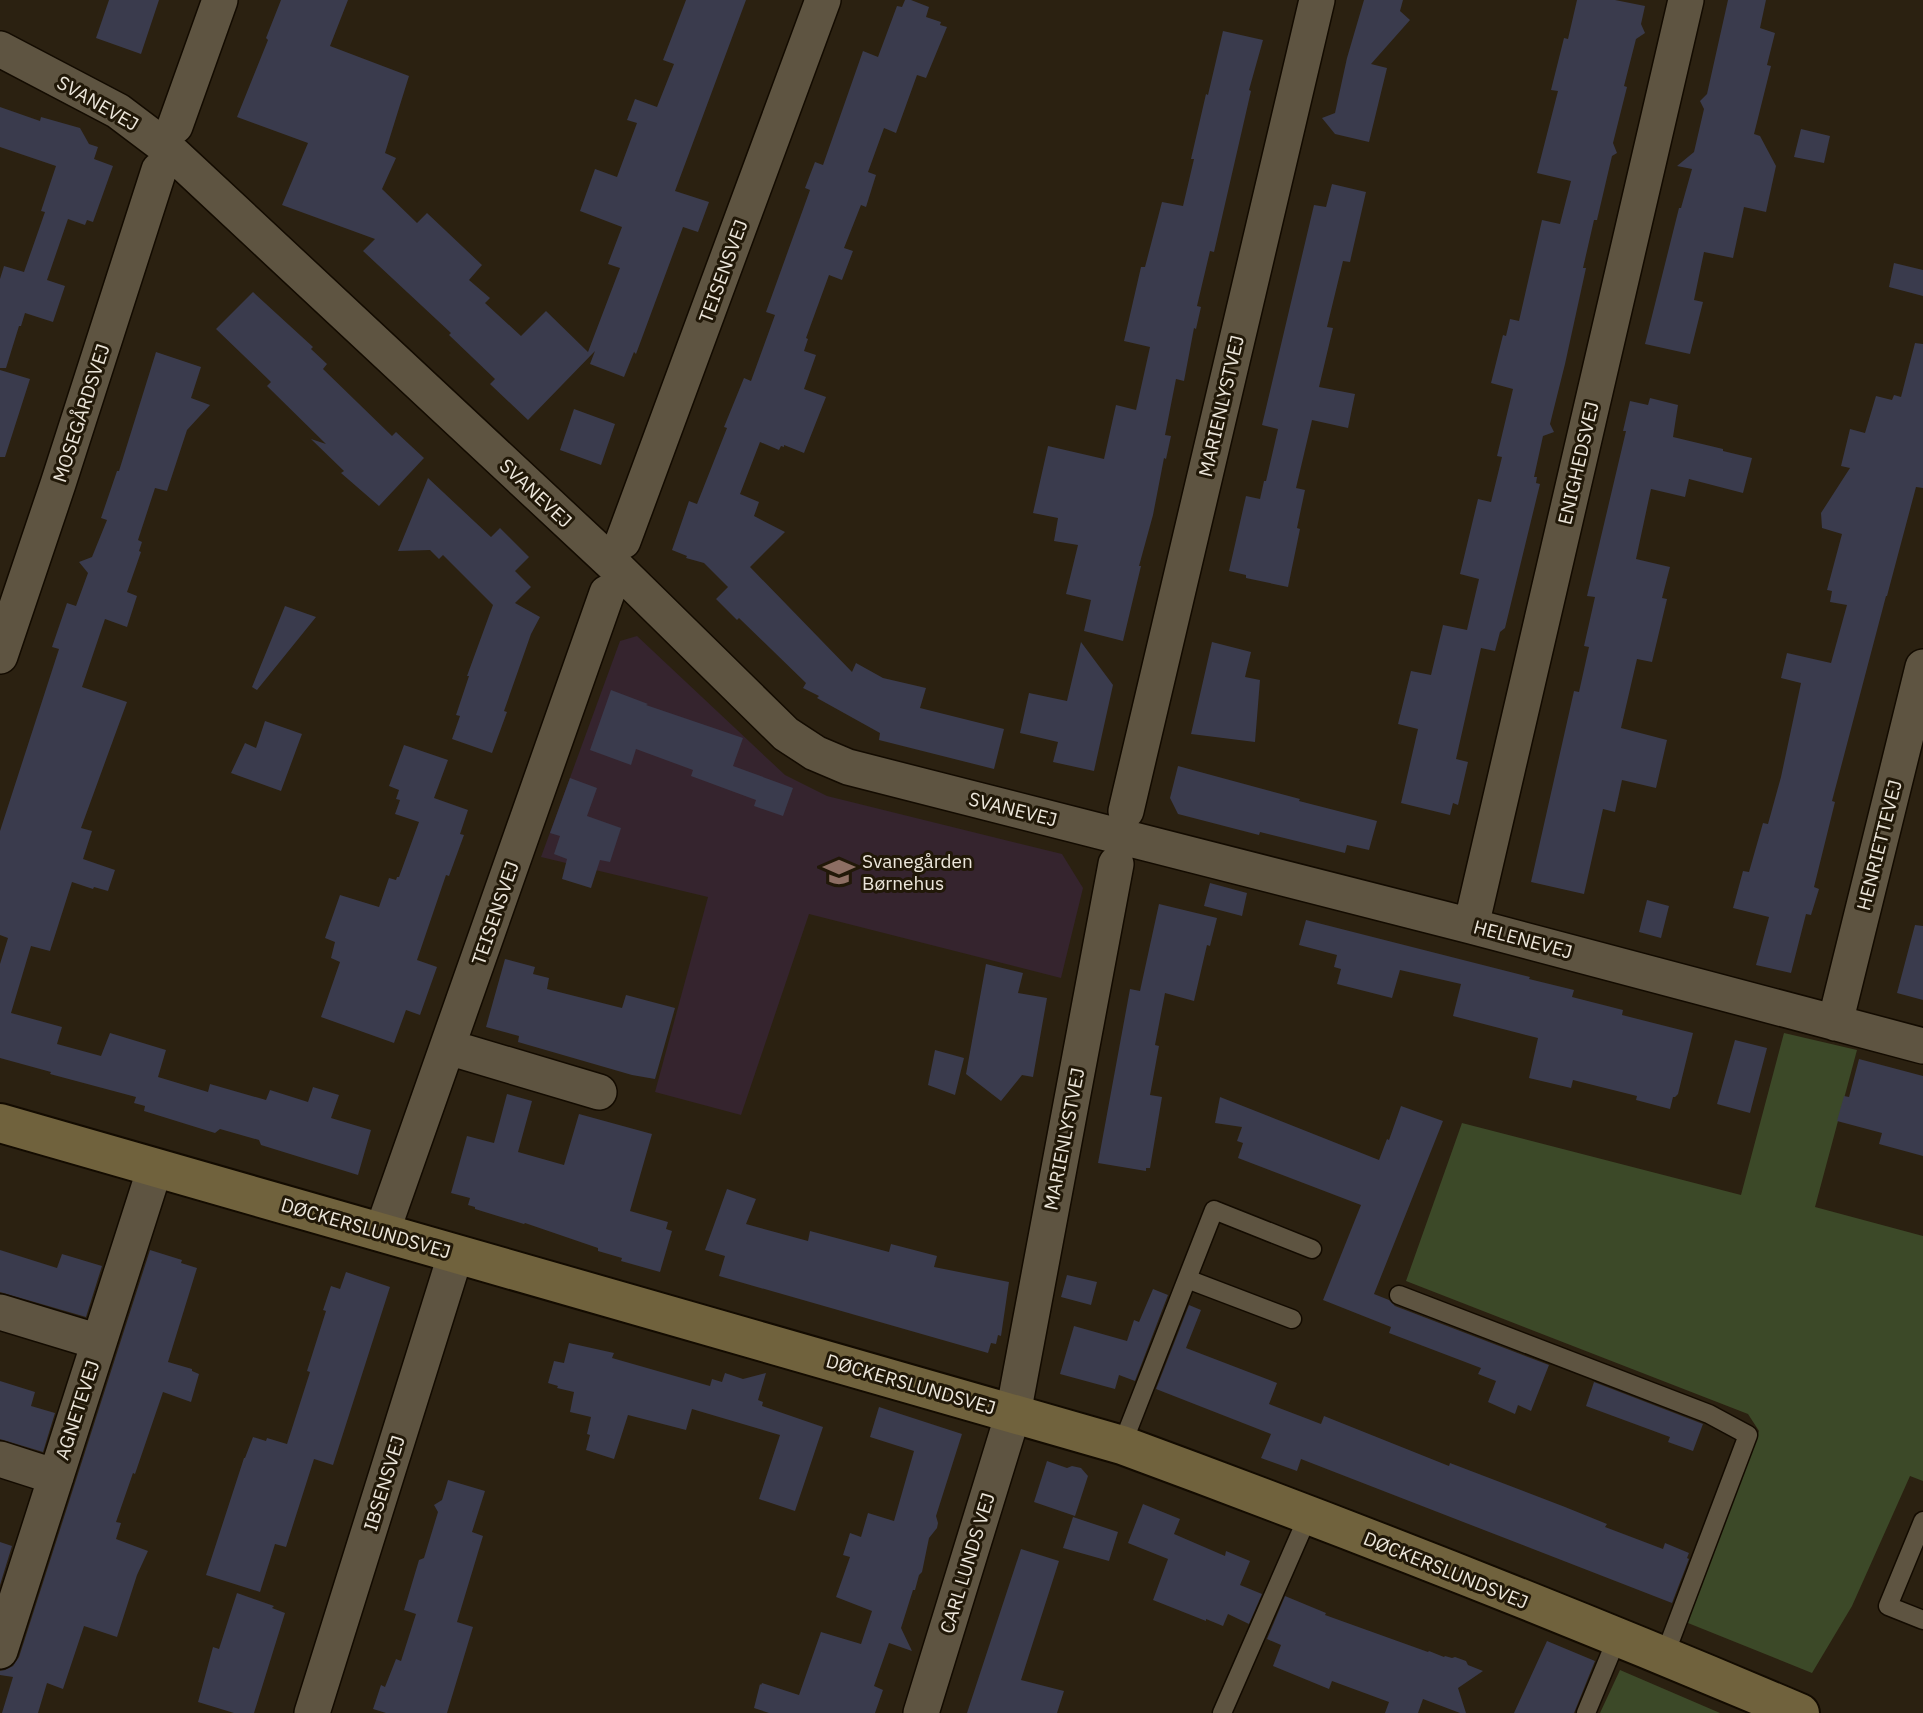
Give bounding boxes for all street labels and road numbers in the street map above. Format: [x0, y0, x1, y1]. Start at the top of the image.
street label: SVANEVEJ [53, 70, 143, 136]
street label: TEISENSVEJ [693, 216, 753, 326]
street label: MARIENLYSTVEJ [1193, 333, 1249, 479]
street label: MOSEGÅRDSVEJ [47, 341, 115, 485]
street label: ENIGHEDSVEJ [1552, 399, 1604, 527]
street label: SVANEVEJ [495, 453, 577, 533]
street label: HENRIETTEVEJ [1851, 777, 1907, 913]
street label: SVANEVEJ [966, 786, 1060, 832]
street label: TEISENSVEJ [466, 858, 524, 968]
street label: HELENEVEJ [1471, 914, 1575, 964]
street label: MARIENLYSTVEJ [1038, 1066, 1090, 1212]
street label: DØCKERSLUNDSVEJ [278, 1192, 454, 1264]
street label: DØCKERSLUNDSVEJ [823, 1348, 999, 1420]
street label: AGNETEVEJ [50, 1357, 104, 1463]
street label: IBSENSVEJ [358, 1432, 410, 1534]
street label: CARL LUNDS VEJ [934, 1490, 1000, 1636]
street label: DØCKERSLUNDSVEJ [1360, 1526, 1532, 1614]

